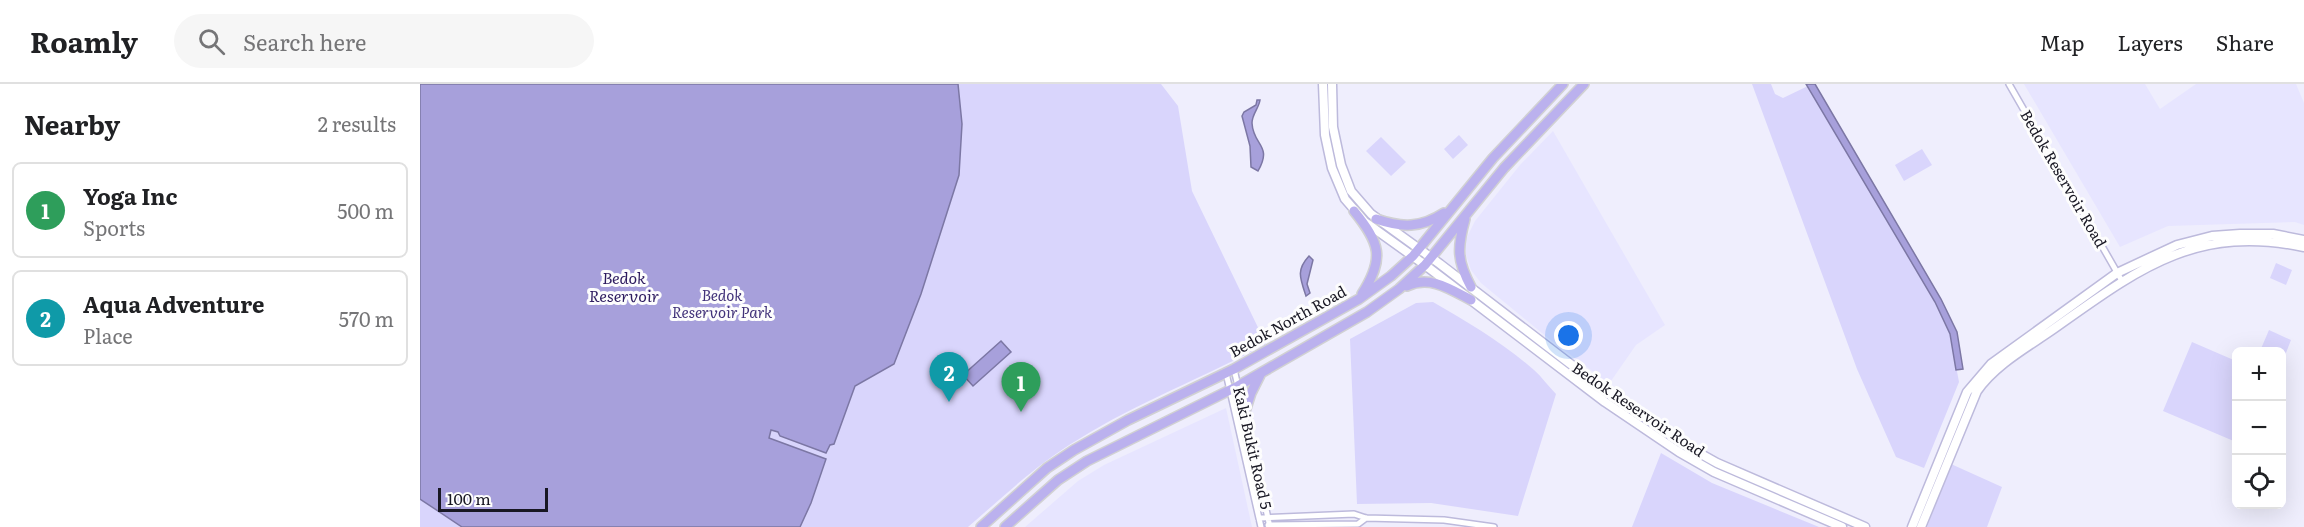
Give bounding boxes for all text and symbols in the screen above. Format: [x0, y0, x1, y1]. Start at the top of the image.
search box [174, 14, 594, 68]
text: Roamly [30, 20, 138, 62]
icon: search [195, 25, 228, 58]
text: Search here [243, 25, 366, 58]
text: Map [2040, 26, 2085, 57]
text: Layers [2118, 26, 2183, 57]
text: Share [2216, 26, 2274, 57]
text: Nearby [24, 104, 120, 143]
street label: Bedok Reservoir Road [2015, 105, 2113, 251]
text: 2 results [318, 108, 396, 138]
text: Yoga Inc [83, 179, 177, 212]
text: 1 [41, 195, 50, 225]
text: 500 m [337, 195, 394, 225]
text: Sports [83, 212, 145, 242]
water label: Bedok Reservoir [589, 265, 659, 307]
street label: Bedok North Road [1225, 279, 1350, 362]
park label: Bedok Reservoir Park [672, 283, 773, 323]
text: Aqua Adventure [83, 287, 264, 320]
text: 2 [40, 303, 51, 333]
text: 570 m [339, 303, 394, 333]
text: Place [83, 320, 133, 350]
your location [1554, 321, 1583, 350]
map controls [2232, 347, 2286, 509]
button: + [2232, 347, 2286, 401]
pin: 2 [930, 352, 968, 402]
street label: Bedok Reservoir Road [1568, 356, 1710, 462]
pin: 1 [1002, 362, 1040, 412]
street label: Kaki Bukit Road 5 [1228, 384, 1279, 512]
button: − [2232, 401, 2286, 455]
button: locate [2232, 455, 2286, 509]
scale bar [438, 485, 548, 512]
text: 100 m [447, 486, 491, 510]

